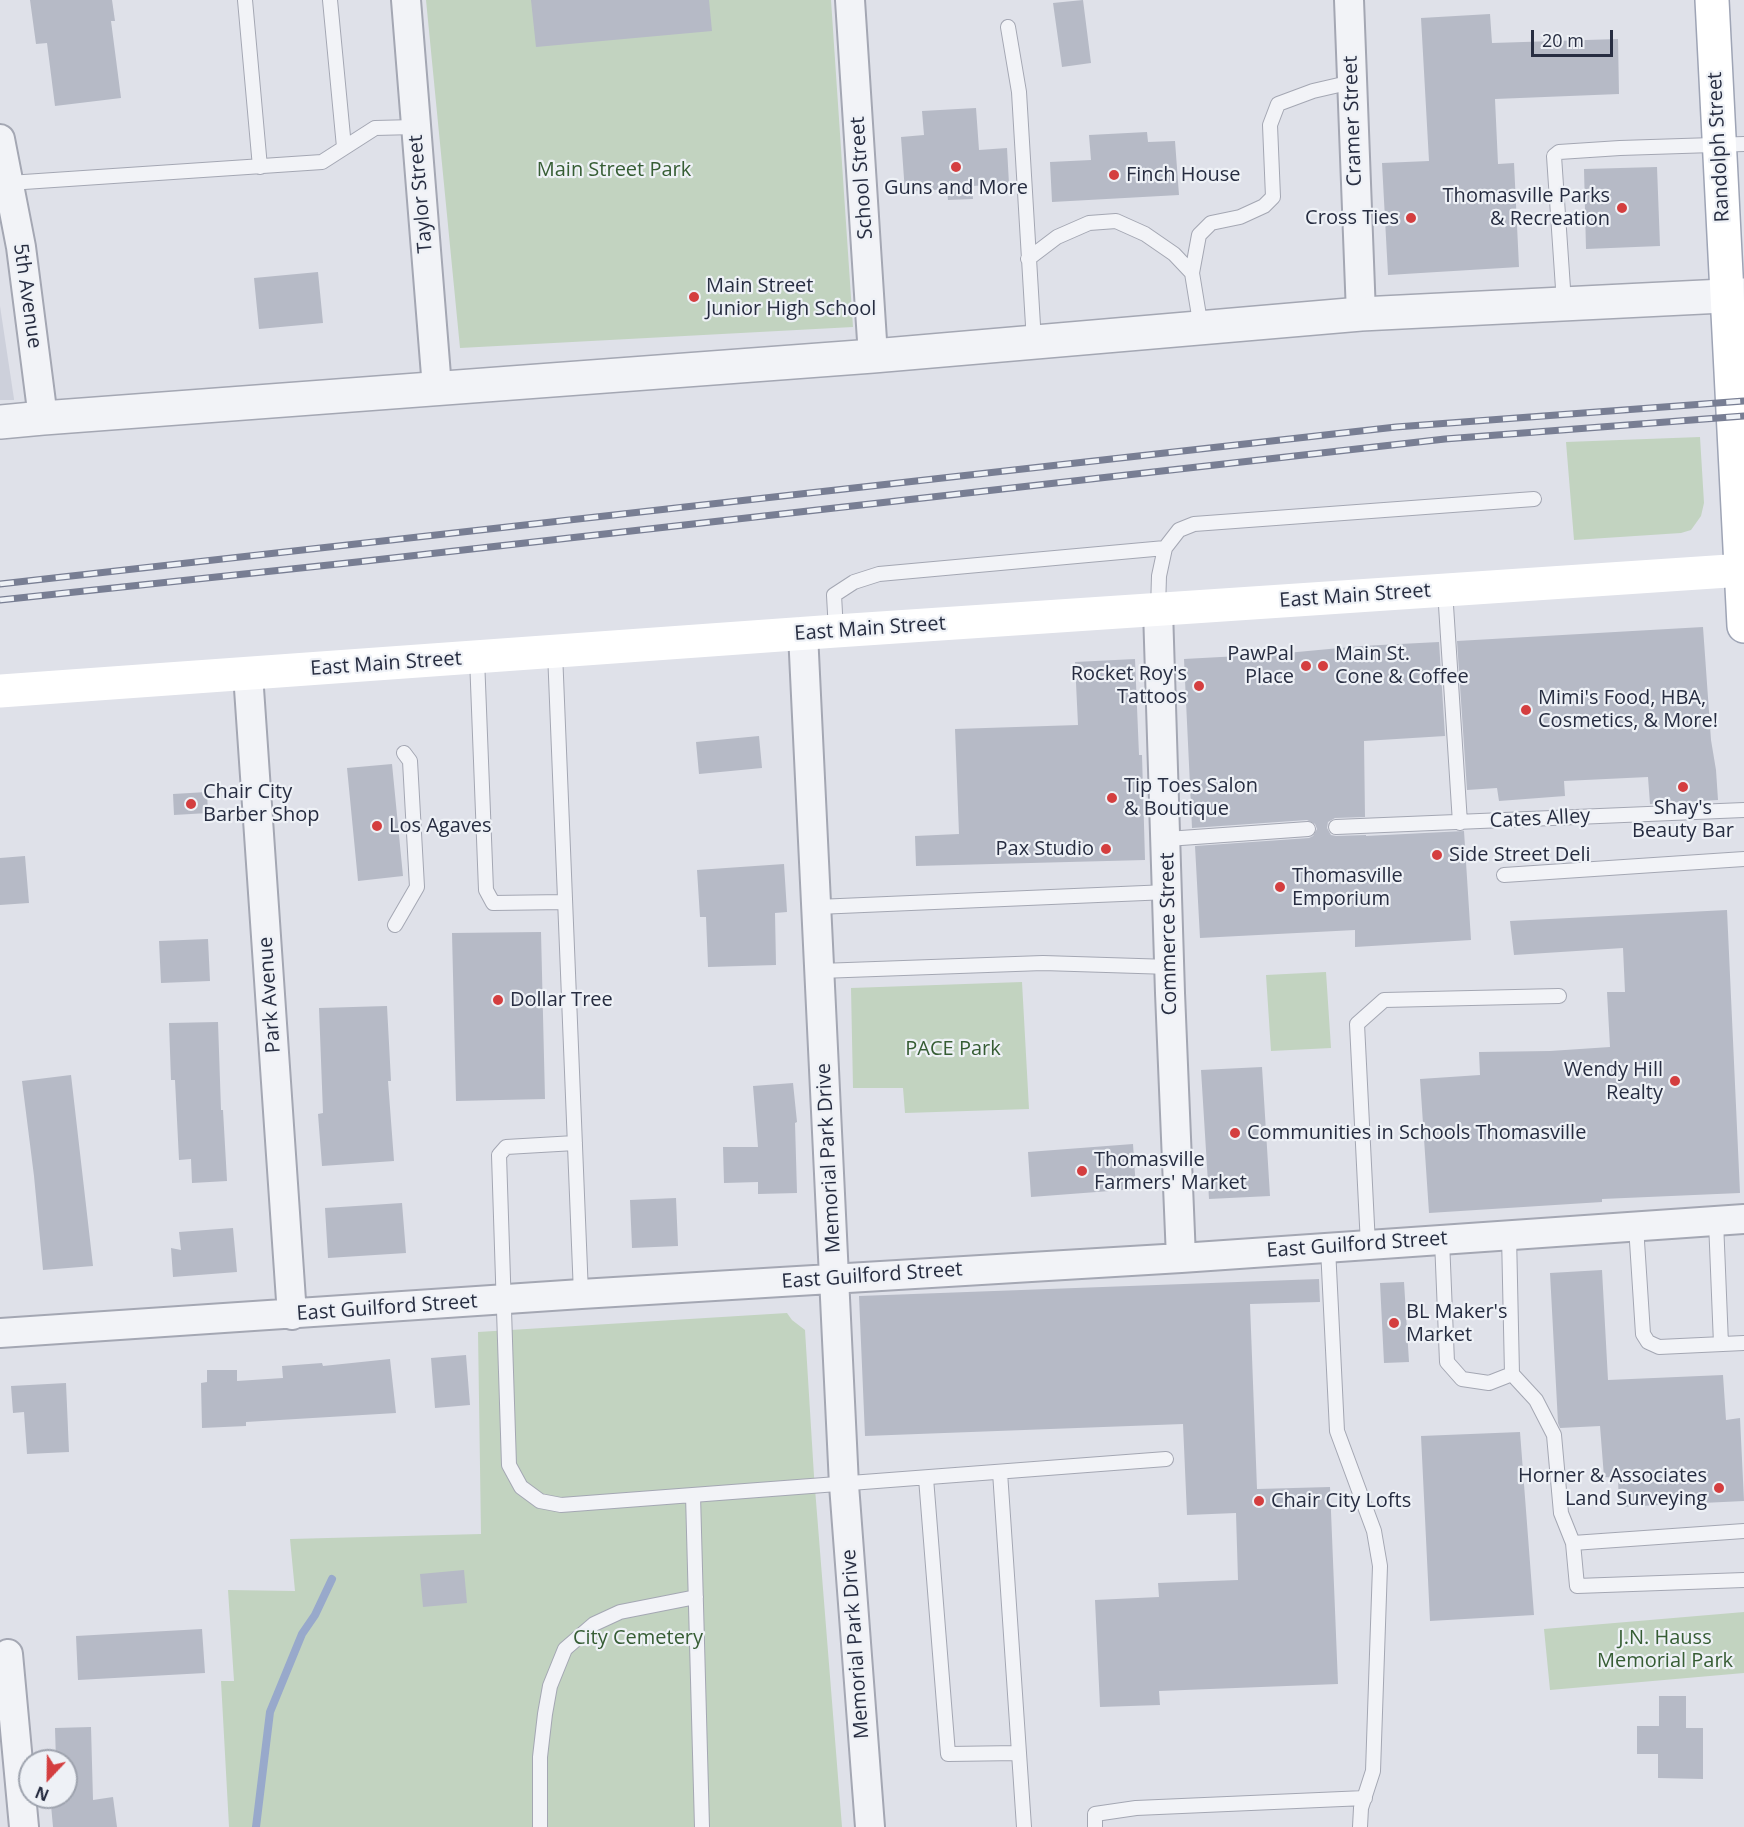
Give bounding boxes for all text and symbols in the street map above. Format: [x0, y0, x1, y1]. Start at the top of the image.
scale bar [1534, 18, 1616, 56]
text: 20 m [1542, 28, 1584, 52]
street label: Cramer Street [1339, 55, 1367, 187]
street label: Randolph Street [1703, 71, 1735, 223]
street label: School Street [846, 116, 878, 240]
street label: Taylor Street [404, 134, 438, 254]
park label: Main Street Park [537, 158, 691, 182]
marker: Guns and More [949, 160, 963, 174]
place label: Finch House [1126, 163, 1240, 187]
marker: Finch House [1107, 168, 1121, 182]
place label: Guns and More [884, 176, 1028, 200]
place label: Thomasville Parks & Recreation [1443, 184, 1610, 231]
marker: Thomasville Parks & Recreation [1615, 201, 1629, 215]
place label: Cross Ties [1305, 206, 1399, 230]
marker: Cross Ties [1404, 211, 1418, 225]
street label: 5th Avenue [8, 242, 46, 350]
place label: Main Street Junior High School [706, 274, 876, 321]
marker: Main Street Junior High School [687, 290, 701, 304]
street label: East Main Street [1279, 579, 1431, 613]
street label: East Main Street [794, 612, 946, 646]
place label: PawPal Place [1227, 642, 1294, 689]
place label: Main St. Cone & Coffee [1335, 642, 1469, 689]
street label: East Main Street [310, 647, 462, 681]
marker: PawPal Place [1299, 659, 1313, 673]
marker: Main St. Cone & Coffee [1316, 659, 1330, 673]
place label: Rocket Roy's Tattoos [1071, 662, 1187, 709]
marker: Rocket Roy's Tattoos [1192, 679, 1206, 693]
place label: Mimi's Food, HBA, Cosmetics, & More! [1538, 686, 1718, 733]
marker: Mimi's Food, HBA, Cosmetics, & More! [1519, 703, 1533, 717]
place label: Tip Toes Salon & Boutique [1124, 774, 1258, 821]
place label: Chair City Barber Shop [203, 780, 320, 827]
marker: Shay's Beauty Bar [1676, 780, 1690, 794]
marker: Tip Toes Salon & Boutique [1105, 791, 1119, 805]
place label: Shay's Beauty Bar [1632, 796, 1734, 843]
marker: Chair City Barber Shop [184, 797, 198, 811]
street label: Cates Alley [1489, 804, 1591, 834]
place label: Los Agaves [389, 814, 492, 838]
marker: Los Agaves [370, 819, 384, 833]
place label: Pax Studio [996, 837, 1094, 861]
marker: Pax Studio [1099, 842, 1113, 856]
place label: Side Street Deli [1449, 843, 1591, 867]
marker: Side Street Deli [1430, 848, 1444, 862]
street label: Commerce Street [1156, 852, 1182, 1016]
place label: Thomasville Emporium [1292, 864, 1403, 911]
marker: Thomasville Emporium [1273, 880, 1287, 894]
street label: Park Avenue [254, 936, 286, 1054]
place label: Dollar Tree [510, 988, 613, 1012]
marker: Dollar Tree [491, 993, 505, 1007]
park label: PACE Park [905, 1037, 1001, 1061]
place label: Wendy Hill Realty [1564, 1058, 1663, 1105]
street label: Memorial Park Drive [812, 1062, 846, 1254]
marker: Wendy Hill Realty [1668, 1074, 1682, 1088]
place label: Communities in Schools Thomasville [1247, 1121, 1586, 1145]
marker: Communities in Schools Thomasville [1228, 1126, 1242, 1140]
place label: Thomasville Farmers' Market [1094, 1148, 1247, 1195]
marker: Thomasville Farmers' Market [1075, 1164, 1089, 1178]
street label: East Guilford Street [1266, 1227, 1448, 1263]
street label: East Guilford Street [781, 1258, 963, 1294]
street label: East Guilford Street [296, 1290, 478, 1326]
place label: BL Maker's Market [1406, 1300, 1507, 1347]
marker: BL Maker's Market [1387, 1316, 1401, 1330]
place label: Horner & Associates Land Surveying [1518, 1464, 1707, 1511]
marker: Horner & Associates Land Surveying [1712, 1481, 1726, 1495]
place label: Chair City Lofts [1271, 1489, 1411, 1513]
marker: Chair City Lofts [1252, 1494, 1266, 1508]
street label: Memorial Park Drive [837, 1548, 875, 1740]
park label: City Cemetery [573, 1626, 703, 1650]
park label: J.N. Hauss Memorial Park [1597, 1626, 1733, 1673]
north arrow [18, 1749, 78, 1809]
text: N [32, 1781, 52, 1806]

